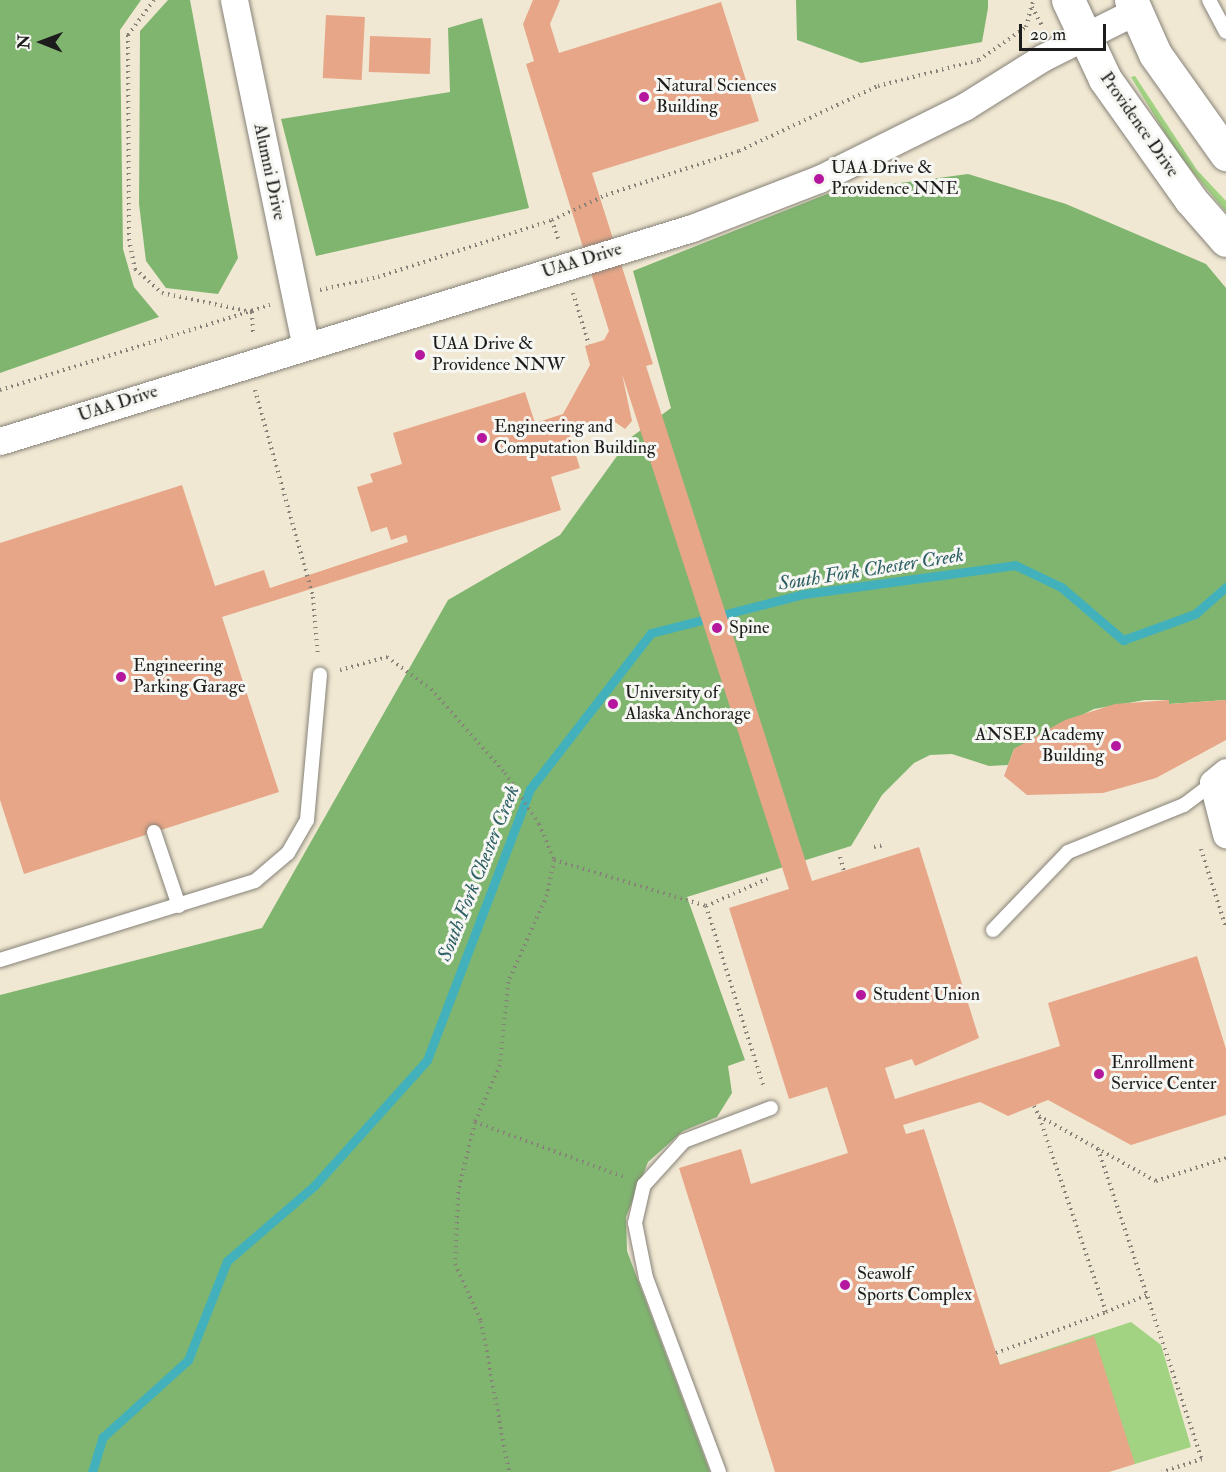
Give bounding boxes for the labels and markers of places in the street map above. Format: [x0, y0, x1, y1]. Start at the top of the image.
place label: Natural Sciences Building [656, 76, 776, 118]
marker: Natural Sciences Building [637, 90, 651, 104]
place label: UAA Drive & Providence NNE [831, 158, 958, 201]
marker: UAA Drive & Providence NNE [812, 172, 826, 186]
place label: UAA Drive & Providence NNW [432, 334, 565, 376]
marker: UAA Drive & Providence NNW [413, 348, 427, 362]
place label: Engineering and Computation Building [494, 417, 656, 460]
marker: Engineering and Computation Building [475, 431, 489, 445]
place label: Spine [729, 617, 770, 639]
marker: Spine [710, 621, 724, 635]
place label: Engineering Parking Garage [133, 656, 246, 698]
marker: Engineering Parking Garage [114, 670, 128, 684]
place label: University of Alaska Anchorage [625, 683, 751, 726]
marker: University of Alaska Anchorage [606, 697, 620, 711]
place label: ANSEP Academy Building [975, 725, 1104, 768]
marker: ANSEP Academy Building [1109, 739, 1123, 753]
place label: Student Union [873, 984, 980, 1006]
marker: Student Union [854, 988, 868, 1002]
place label: Enrollment Service Center [1111, 1053, 1216, 1096]
marker: Enrollment Service Center [1092, 1067, 1106, 1081]
place label: Seawolf Sports Complex [857, 1264, 972, 1306]
marker: Seawolf Sports Complex [838, 1278, 852, 1292]

